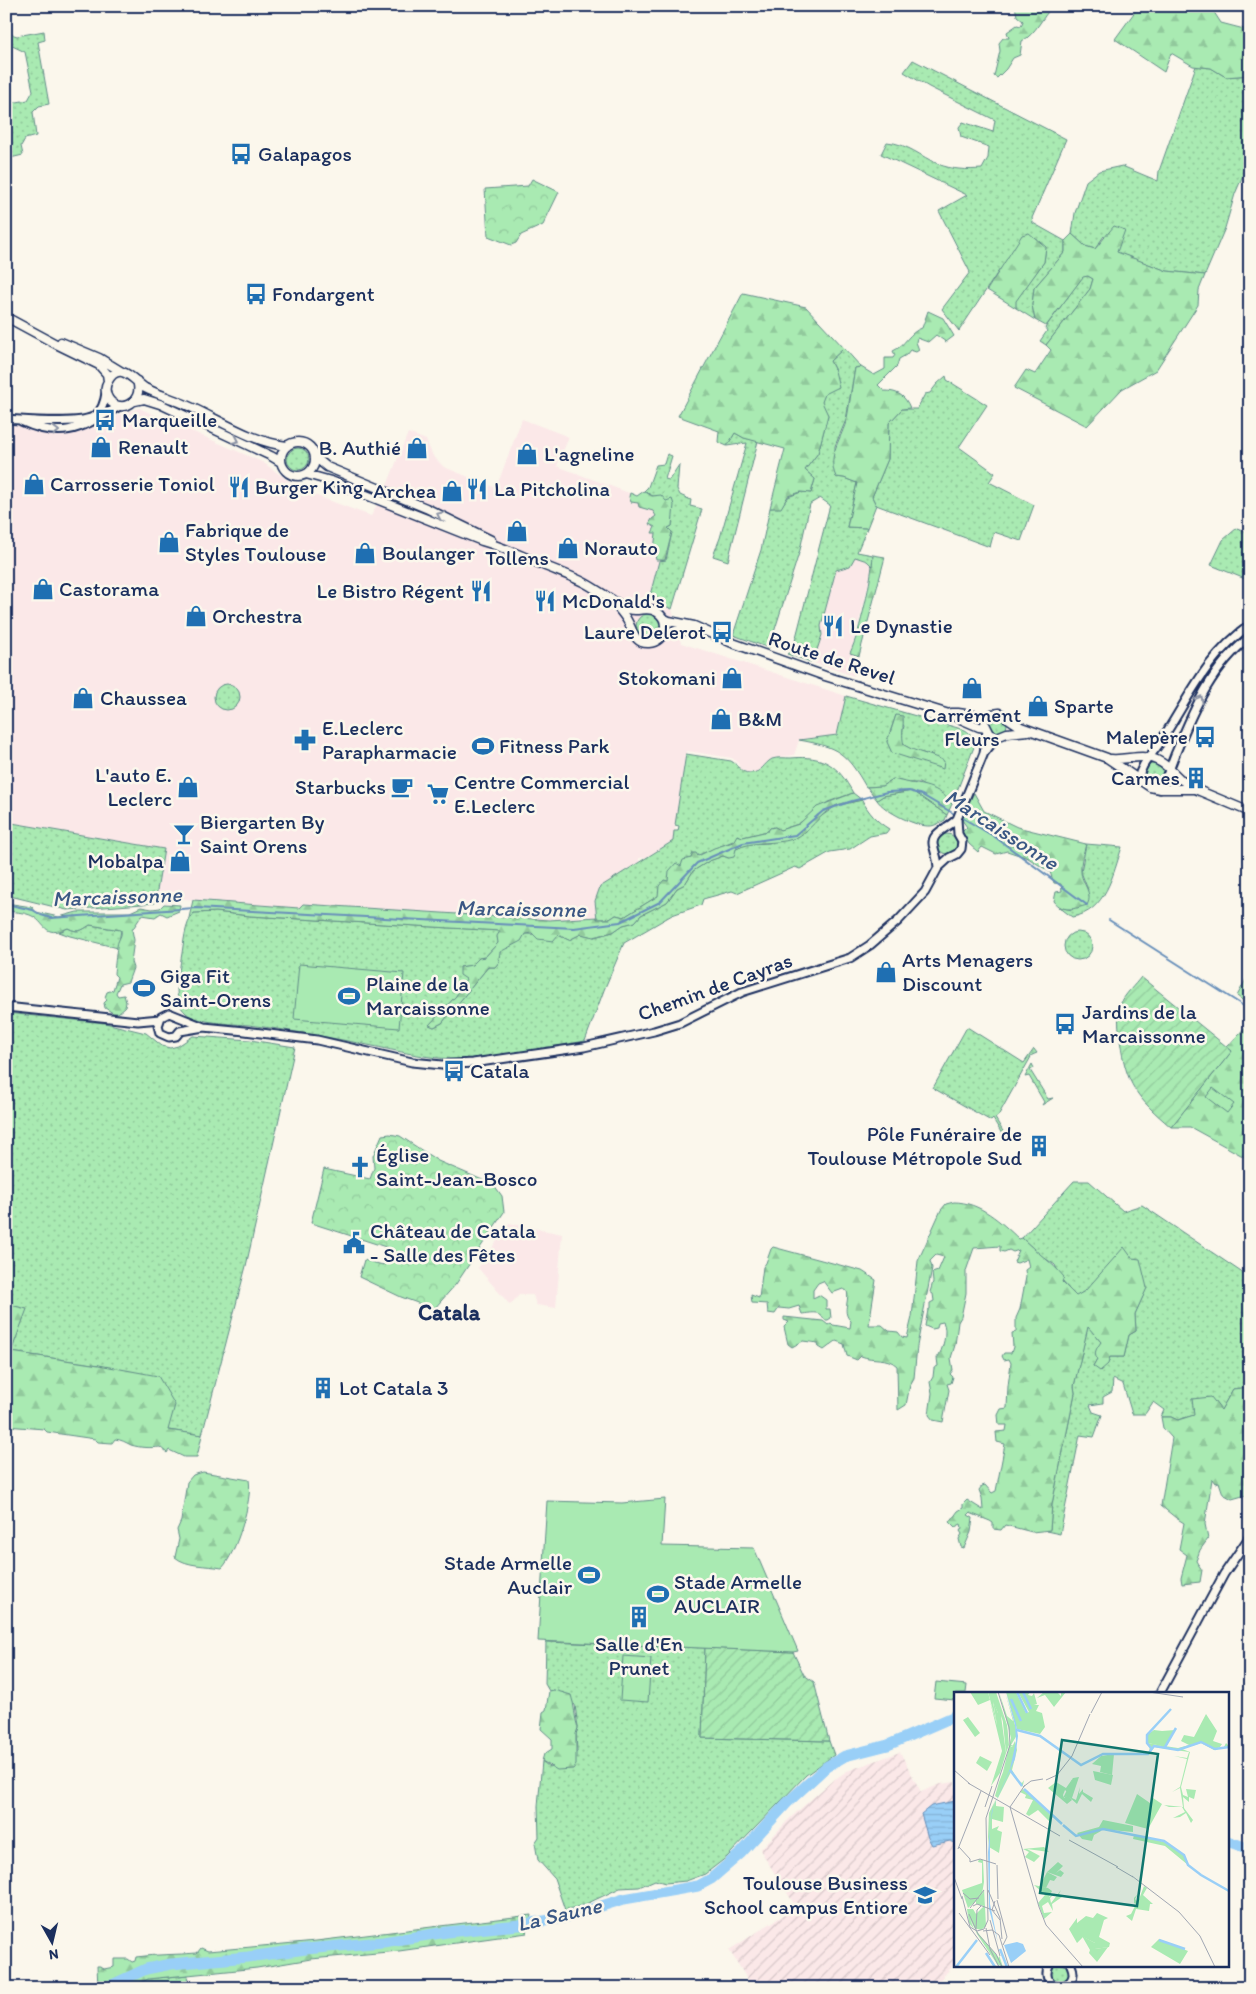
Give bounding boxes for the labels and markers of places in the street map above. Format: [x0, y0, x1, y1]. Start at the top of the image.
bus stop icon: Galapagos [228, 141, 254, 167]
place label: Galapagos [258, 141, 352, 166]
bus stop icon: Fondargent [243, 281, 269, 307]
place label: Fondargent [272, 281, 375, 306]
bus stop icon: Marqueille [92, 407, 118, 433]
place label: Marqueille [122, 407, 217, 432]
shop icon: Renault [88, 434, 114, 460]
place label: Renault [118, 434, 188, 459]
place label: B. Authié [319, 435, 401, 460]
shop icon: B. Authié [404, 435, 430, 461]
shop icon: L'agneline [514, 441, 540, 467]
place label: L'agneline [544, 441, 635, 466]
shop icon: Carrosserie Toniol [21, 471, 47, 497]
place label: Carrosserie Toniol [50, 471, 215, 496]
restaurant icon: Burger King [226, 474, 252, 500]
place label: Burger King [255, 474, 364, 499]
restaurant icon: La Pitcholina [464, 476, 490, 502]
place label: La Pitcholina [494, 476, 610, 501]
place label: Archea [373, 478, 436, 503]
shop icon: Archea [439, 478, 465, 504]
place label: Fabrique de Styles Toulouse [185, 517, 326, 566]
shop icon: Tollens [504, 518, 530, 544]
shop icon: Fabrique de Styles Toulouse [156, 529, 182, 555]
shop icon: Norauto [555, 535, 581, 561]
place label: Norauto [584, 535, 658, 560]
shop icon: Boulanger [352, 540, 378, 566]
place label: Boulanger [382, 540, 476, 565]
place label: Tollens [485, 545, 549, 570]
shop icon: Castorama [30, 576, 56, 602]
place label: Castorama [59, 576, 159, 601]
place label: Le Bistro Régent [317, 578, 464, 603]
restaurant icon: Le Bistro Régent [468, 578, 494, 604]
restaurant icon: McDonald's [532, 588, 558, 614]
place label: McDonald's [562, 588, 665, 613]
shop icon: Orchestra [183, 603, 209, 629]
place label: Orchestra [212, 603, 302, 628]
restaurant icon: Le Dynastie [820, 613, 846, 639]
place label: Le Dynastie [850, 613, 953, 638]
place label: Laure Delerot [584, 619, 706, 644]
bus stop icon: Laure Delerot [709, 619, 735, 645]
place label: Stokomani [618, 665, 716, 690]
shop icon: Stokomani [719, 665, 745, 691]
shop icon: Carrément Fleurs [959, 675, 985, 701]
shop icon: Chaussea [70, 685, 96, 711]
place label: Chaussea [100, 685, 187, 710]
shop icon: Sparte [1025, 693, 1051, 719]
place label: Sparte [1054, 693, 1114, 718]
place label: Carrément Fleurs [923, 702, 1021, 751]
shop icon: B&M [708, 706, 734, 732]
place label: B&M [738, 706, 782, 731]
place label: E.Leclerc Parapharmacie [322, 715, 457, 764]
place label: Malepère [1106, 724, 1188, 749]
bus stop icon: Malepère [1192, 724, 1218, 750]
pharmacy icon: E.Leclerc Parapharmacie [292, 727, 318, 753]
sports icon: Fitness Park [470, 733, 496, 759]
place label: Fitness Park [499, 733, 610, 758]
place label: L'auto E. Leclerc [95, 762, 172, 811]
place label: Carmes [1111, 765, 1180, 790]
building icon: Carmes [1183, 765, 1209, 791]
place label: Centre Commercial E.Leclerc [454, 769, 629, 818]
shop icon: L'auto E. Leclerc [175, 774, 201, 800]
place label: Starbucks [295, 774, 386, 799]
cafe icon: Starbucks [389, 774, 415, 800]
supermarket icon: Centre Commercial E.Leclerc [425, 781, 451, 807]
place label: Biergarten By Saint Orens [200, 809, 325, 858]
bar icon: Biergarten By Saint Orens [171, 821, 197, 847]
place label: Mobalpa [88, 848, 164, 873]
shop icon: Mobalpa [167, 848, 193, 874]
place label: Arts Menagers Discount [902, 947, 1033, 996]
shop icon: Arts Menagers Discount [873, 959, 899, 985]
place label: Giga Fit Saint-Orens [160, 963, 271, 1012]
place label: Plaine de la Marcaissonne [366, 971, 490, 1020]
sports icon: Giga Fit Saint-Orens [131, 975, 157, 1001]
sports icon: Plaine de la Marcaissonne [336, 983, 362, 1009]
place label: Jardins de la Marcaissonne [1082, 999, 1206, 1048]
bus stop icon: Jardins de la Marcaissonne [1052, 1011, 1078, 1037]
bus stop icon: Catala [441, 1058, 467, 1084]
place label: Catala [470, 1058, 530, 1083]
place label: Pôle Funéraire de Toulouse Métropole Sud [808, 1121, 1022, 1170]
building icon: Pôle Funéraire de Toulouse Métropole Sud [1026, 1133, 1052, 1159]
place label: Église Saint-Jean-Bosco [376, 1142, 537, 1191]
church icon: Église Saint-Jean-Bosco [347, 1154, 373, 1180]
place label: Château de Catala - Salle des Fêtes [370, 1218, 536, 1267]
public building icon: Château de Catala - Salle des Fêtes [341, 1230, 367, 1256]
building icon: Lot Catala 3 [310, 1375, 336, 1401]
place label: Lot Catala 3 [339, 1375, 449, 1400]
place label: Stade Armelle Auclair [444, 1550, 573, 1599]
sports icon: Stade Armelle Auclair [576, 1562, 602, 1588]
place label: Stade Armelle AUCLAIR [674, 1569, 802, 1618]
sports icon: Stade Armelle AUCLAIR [645, 1581, 671, 1607]
building icon: Salle d'En Prunet [626, 1604, 652, 1630]
place label: Salle d'En Prunet [595, 1631, 683, 1680]
place label: Toulouse Business School campus Entiore [704, 1870, 908, 1919]
school or university icon: Toulouse Business School campus Entiore [912, 1882, 938, 1908]

